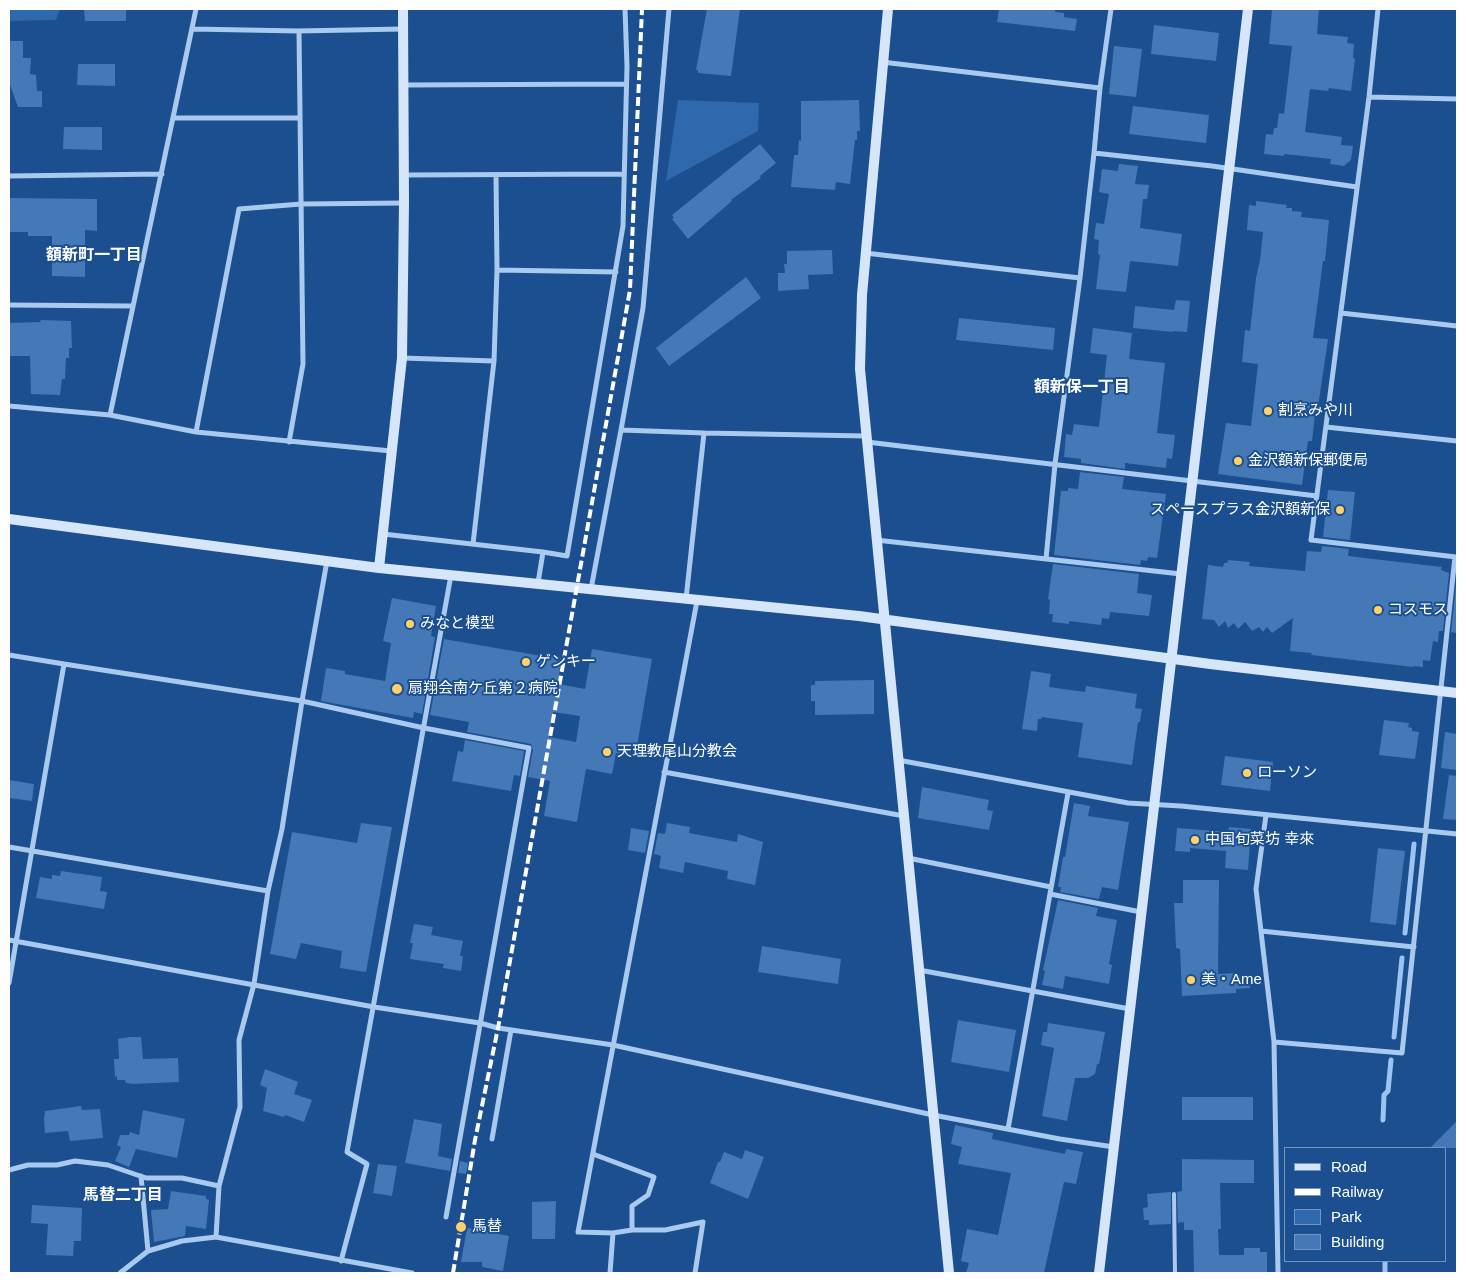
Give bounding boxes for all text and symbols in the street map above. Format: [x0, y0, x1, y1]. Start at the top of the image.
district label: 額新町一丁目 [46, 246, 142, 266]
district label: 額新保一丁目 [1034, 378, 1130, 398]
place label: 割烹みや川 [1278, 402, 1353, 420]
marker: 割烹みや川 [1262, 405, 1274, 417]
place label: 金沢額新保郵便局 [1248, 452, 1368, 470]
marker: 金沢額新保郵便局 [1232, 455, 1244, 467]
place label: スペースプラス金沢額新保 [1150, 501, 1330, 519]
marker: スペースプラス金沢額新保 [1334, 504, 1346, 516]
place label: コスモス [1388, 601, 1448, 619]
marker: コスモス [1372, 604, 1384, 616]
place label: みなと模型 [420, 615, 495, 633]
marker: みなと模型 [404, 618, 416, 630]
place label: ゲンキー [536, 653, 596, 671]
marker: ゲンキー [520, 656, 532, 668]
place label: 扇翔会南ケ丘第２病院 [408, 680, 558, 698]
marker: 扇翔会南ケ丘第２病院 [390, 682, 404, 696]
place label: 天理教尾山分教会 [617, 743, 737, 761]
marker: 天理教尾山分教会 [601, 746, 613, 758]
place label: ローソン [1257, 764, 1317, 782]
marker: ローソン [1241, 767, 1253, 779]
place label: 中国旬菜坊 幸來 [1205, 831, 1314, 849]
marker: 中国旬菜坊 幸來 [1189, 834, 1201, 846]
place label: 美・Ame [1201, 971, 1262, 989]
marker: 美・Ame [1185, 974, 1197, 986]
legend [1284, 1147, 1446, 1262]
text: Road [1331, 1158, 1367, 1175]
text: Railway [1331, 1183, 1384, 1200]
district label: 馬替二丁目 [83, 1186, 163, 1206]
text: Park [1331, 1208, 1362, 1225]
place label: 馬替 [472, 1218, 502, 1236]
marker: 馬替 [454, 1220, 468, 1234]
text: Building [1331, 1233, 1384, 1250]

